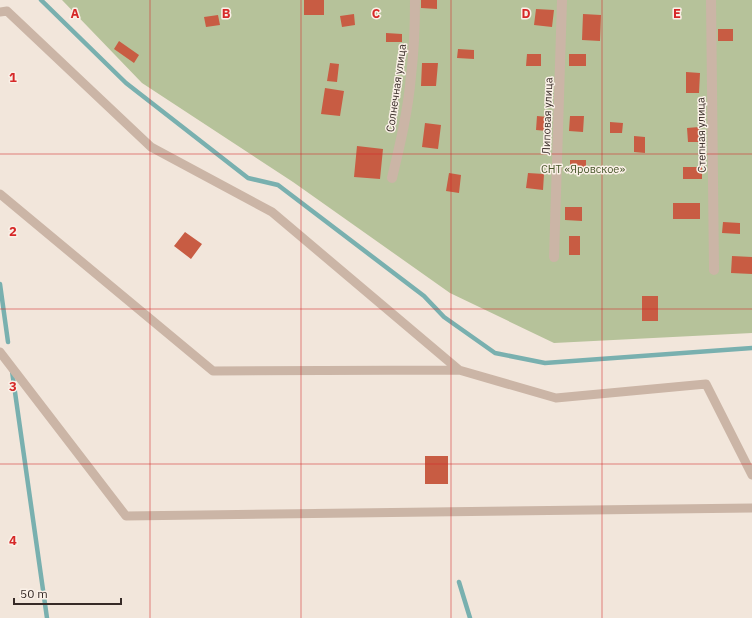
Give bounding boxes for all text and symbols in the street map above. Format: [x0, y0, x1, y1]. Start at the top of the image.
text: A [71, 5, 80, 22]
text: B [222, 5, 231, 22]
text: C [372, 5, 381, 22]
text: D [521, 5, 531, 22]
text: E [673, 5, 681, 22]
street label: Солнечная улица [383, 43, 409, 133]
text: 1 [9, 69, 17, 86]
street label: Липовая улица [539, 77, 555, 155]
street label: Степная улица [693, 97, 709, 173]
park label: СНТ «Яровское» [541, 162, 625, 176]
text: 2 [9, 223, 17, 240]
text: 3 [9, 378, 17, 395]
text: 4 [9, 532, 17, 549]
scale bar [14, 580, 121, 606]
text: 50 m [20, 586, 48, 601]

